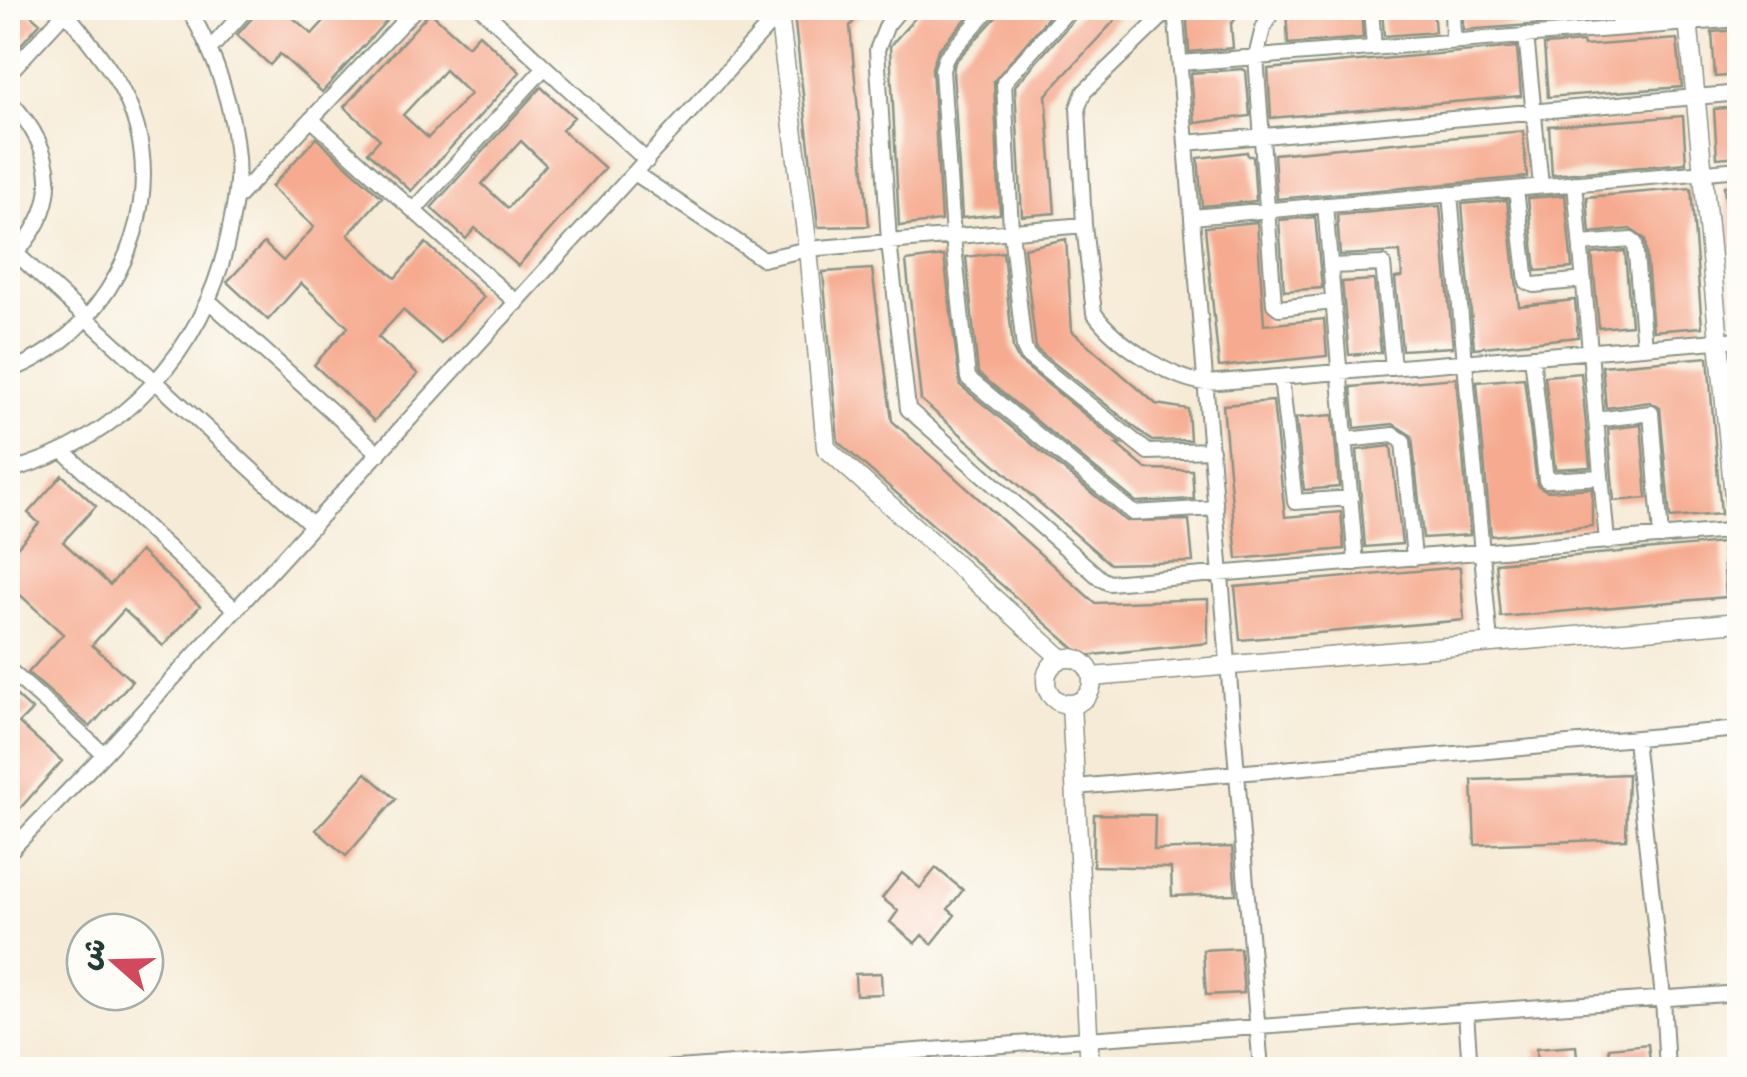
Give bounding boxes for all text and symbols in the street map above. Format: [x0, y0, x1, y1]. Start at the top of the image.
north arrow [65, 912, 165, 1012]
text: ش [69, 933, 117, 975]

